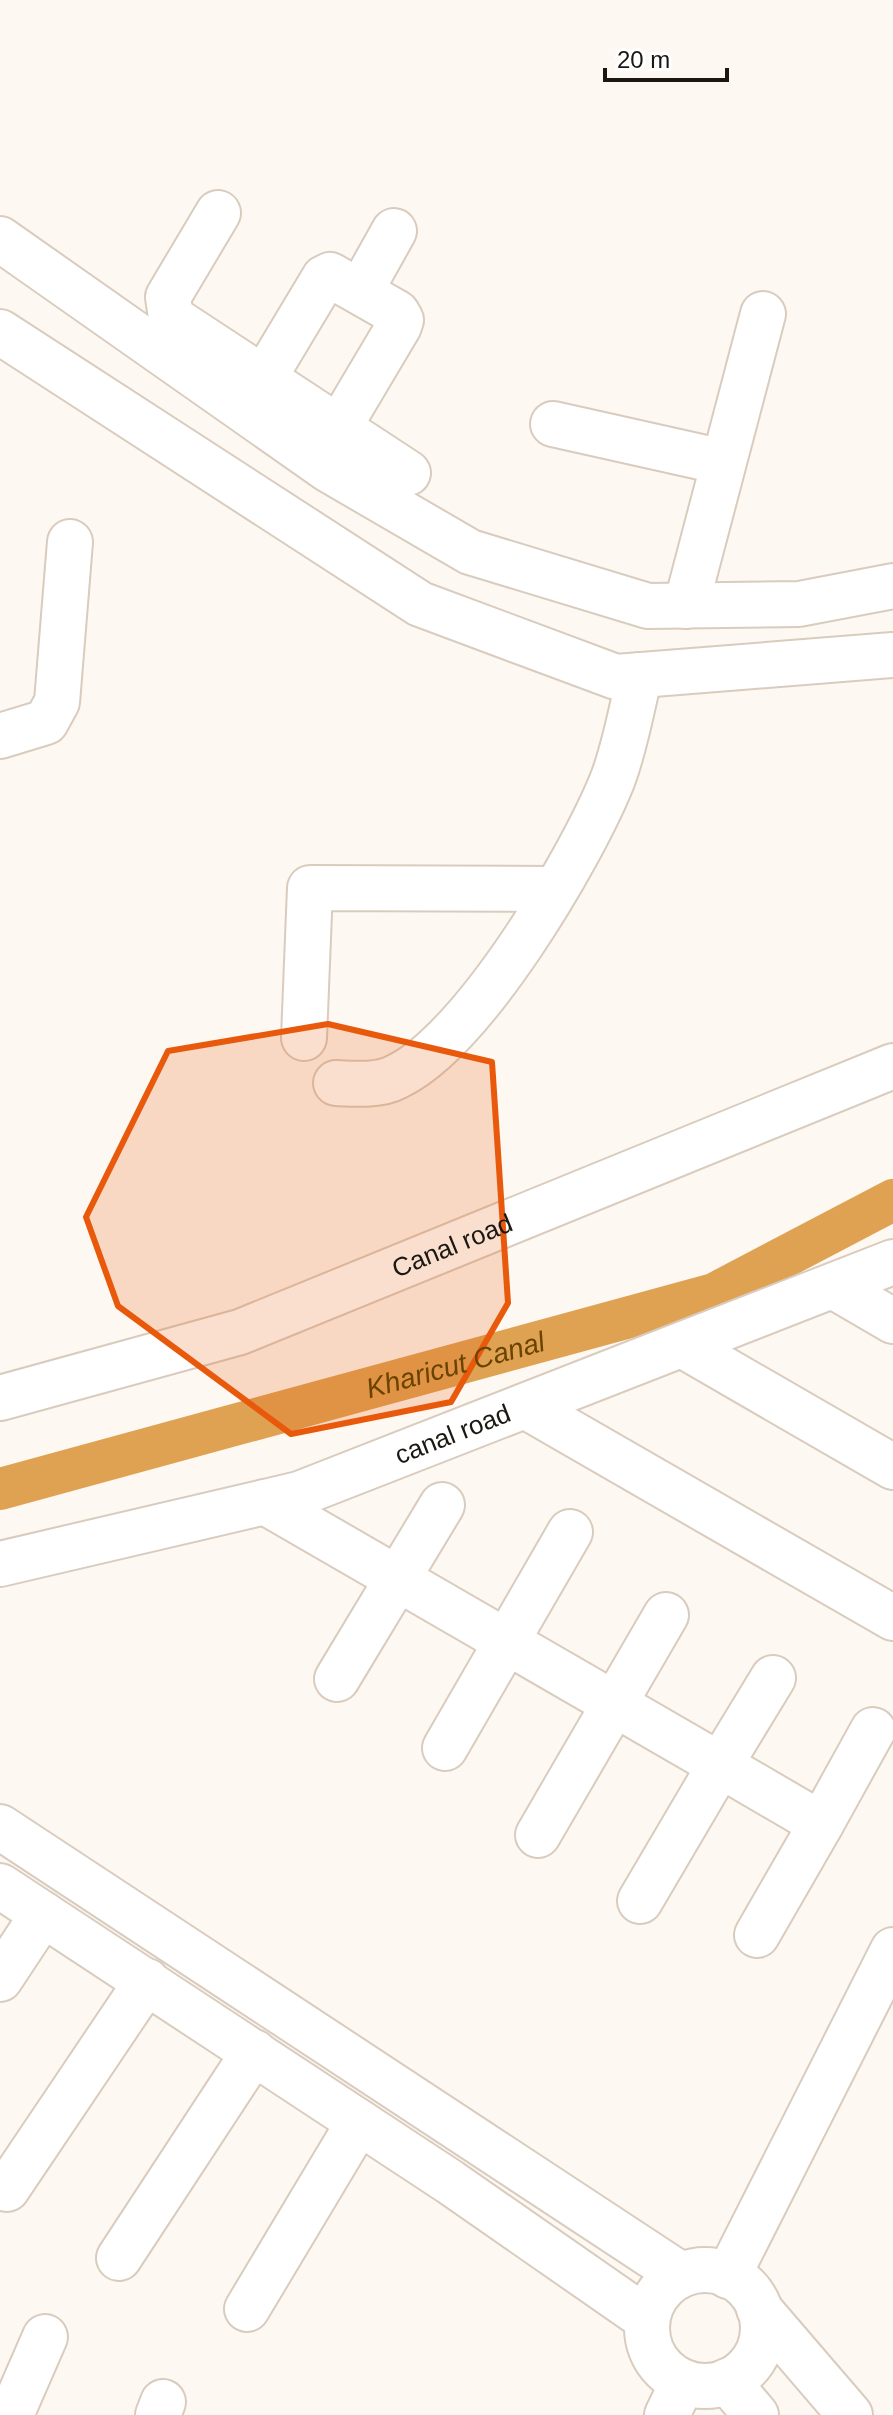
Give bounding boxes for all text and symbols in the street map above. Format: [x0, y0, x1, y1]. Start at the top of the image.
scale bar [605, 32, 727, 82]
text: 20 m [617, 46, 670, 73]
street label: Canal road [388, 1208, 517, 1283]
water label: Kharicut Canal [363, 1325, 549, 1404]
street label: canal road [391, 1398, 515, 1470]

